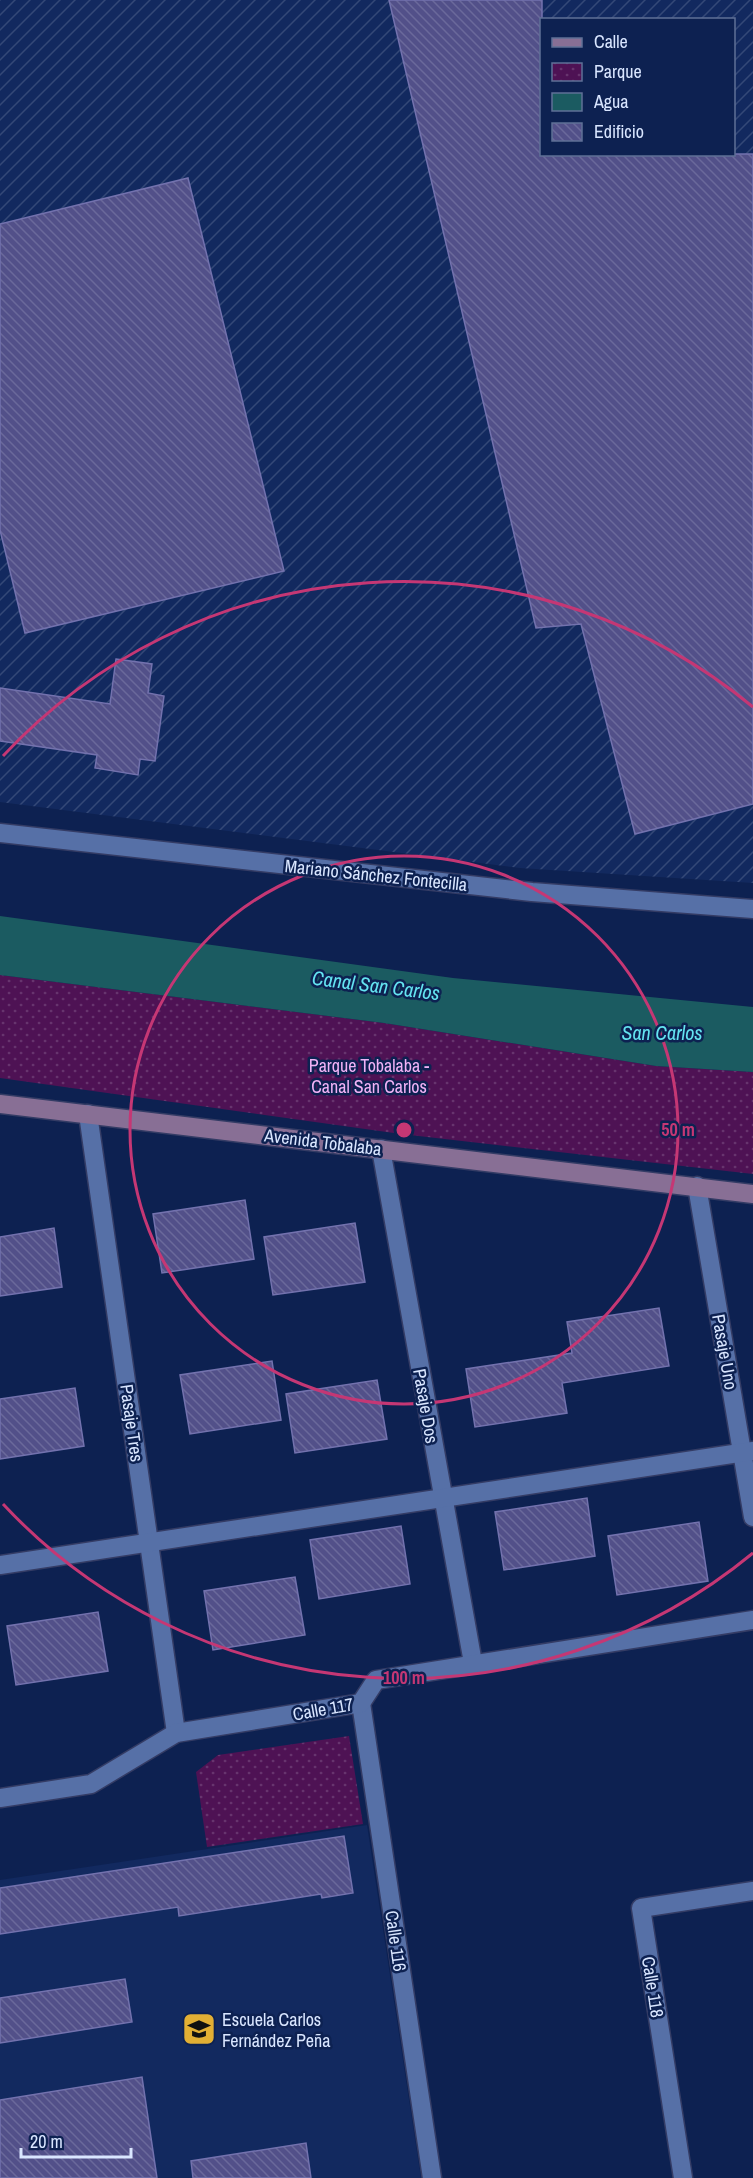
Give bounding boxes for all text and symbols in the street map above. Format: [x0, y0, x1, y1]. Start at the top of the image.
legend [540, 18, 735, 156]
text: Calle [594, 29, 628, 54]
text: Parque [594, 59, 642, 84]
text: Agua [593, 89, 628, 114]
text: Edificio [594, 119, 644, 144]
street label: Mariano Sánchez Fontecilla [284, 853, 468, 897]
water label: Canal San Carlos [311, 964, 441, 1006]
water label: San Carlos [621, 1019, 703, 1046]
park label: Parque Tobalaba - Canal San Carlos [309, 1053, 429, 1099]
text: 50 m [661, 1117, 695, 1142]
centre of rings [394, 1120, 414, 1140]
street label: Avenida Tobalaba [262, 1122, 383, 1162]
street label: Pasaje Uno [706, 1312, 744, 1392]
street label: Pasaje Dos [407, 1367, 445, 1445]
street label: Pasaje Tres [114, 1383, 150, 1463]
text: 100 m [383, 1665, 425, 1690]
street label: Calle 117 [291, 1691, 355, 1727]
street label: Calle 116 [379, 1909, 413, 1973]
street label: Calle 118 [636, 1955, 670, 2019]
place label: Escuela Carlos Fernández Peña [222, 2007, 330, 2053]
school or university icon: Escuela Carlos Fernández Peña [181, 2011, 217, 2047]
scale bar [21, 2121, 130, 2159]
text: 20 m [30, 2129, 63, 2154]

